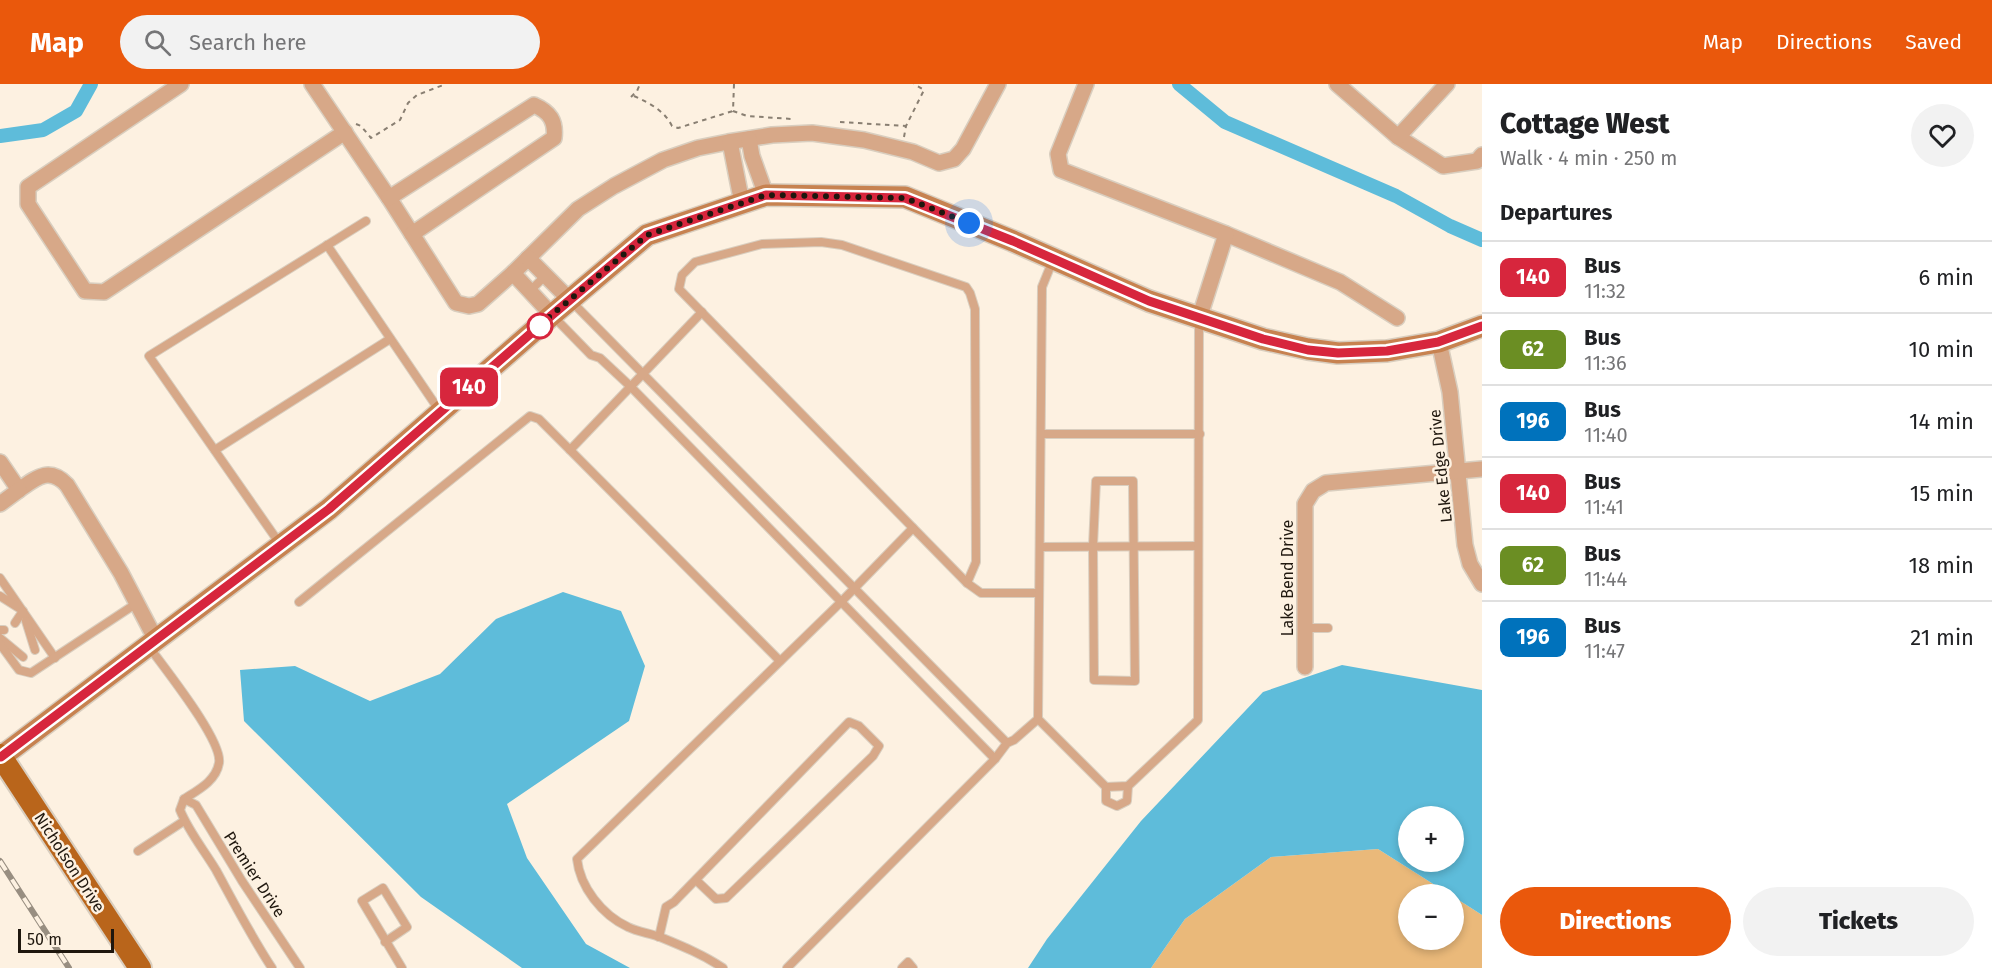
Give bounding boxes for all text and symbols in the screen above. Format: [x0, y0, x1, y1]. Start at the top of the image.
search box [120, 15, 540, 69]
text: Map [30, 26, 84, 59]
icon: search [141, 26, 174, 59]
text: Search here [189, 29, 307, 56]
text: Map [1703, 29, 1743, 55]
text: Directions [1776, 29, 1872, 55]
text: Saved [1905, 29, 1962, 55]
button: heart [1911, 104, 1974, 167]
text: Cottage West [1500, 107, 1670, 140]
text: Walk · 4 min · 250 m [1500, 146, 1677, 170]
text: Departures [1500, 199, 1612, 226]
your location [954, 208, 984, 238]
text: Bus [1584, 252, 1621, 279]
text: 140 [1516, 264, 1550, 290]
text: 6 min [1918, 264, 1974, 291]
text: 11:32 [1584, 279, 1626, 303]
unlabelled marker [527, 313, 553, 339]
text: Bus [1584, 324, 1621, 351]
text: 62 [1522, 336, 1544, 362]
text: 10 min [1908, 336, 1974, 363]
text: 11:36 [1584, 351, 1627, 375]
line badge: 140 [434, 368, 504, 406]
text: 140 [452, 374, 486, 400]
text: Bus [1584, 396, 1621, 423]
street label: Lake Edge Drive [1425, 408, 1456, 524]
text: 196 [1516, 408, 1550, 434]
text: 14 min [1909, 408, 1974, 435]
text: 11:40 [1584, 423, 1628, 447]
text: Bus [1584, 468, 1621, 495]
text: 140 [1516, 480, 1550, 506]
text: 15 min [1910, 480, 1974, 507]
text: 11:41 [1584, 495, 1624, 519]
street label: Lake Bend Drive [1278, 520, 1297, 636]
text: Bus [1584, 540, 1621, 567]
text: 62 [1522, 552, 1544, 578]
text: 18 min [1909, 552, 1974, 579]
text: 11:44 [1584, 567, 1627, 591]
text: Bus [1584, 612, 1621, 639]
text: 196 [1516, 624, 1550, 650]
text: 21 min [1910, 624, 1974, 651]
text: 11:47 [1584, 639, 1625, 663]
map controls [1398, 806, 1464, 950]
button: + [1398, 806, 1464, 872]
street label: Nicholson Drive [30, 809, 109, 915]
street label: Premier Drive [220, 828, 289, 921]
button: − [1398, 884, 1464, 950]
button: Directions [1500, 887, 1731, 956]
button: Tickets [1743, 887, 1974, 956]
scale bar [18, 926, 114, 954]
text: 50 m [27, 930, 62, 949]

